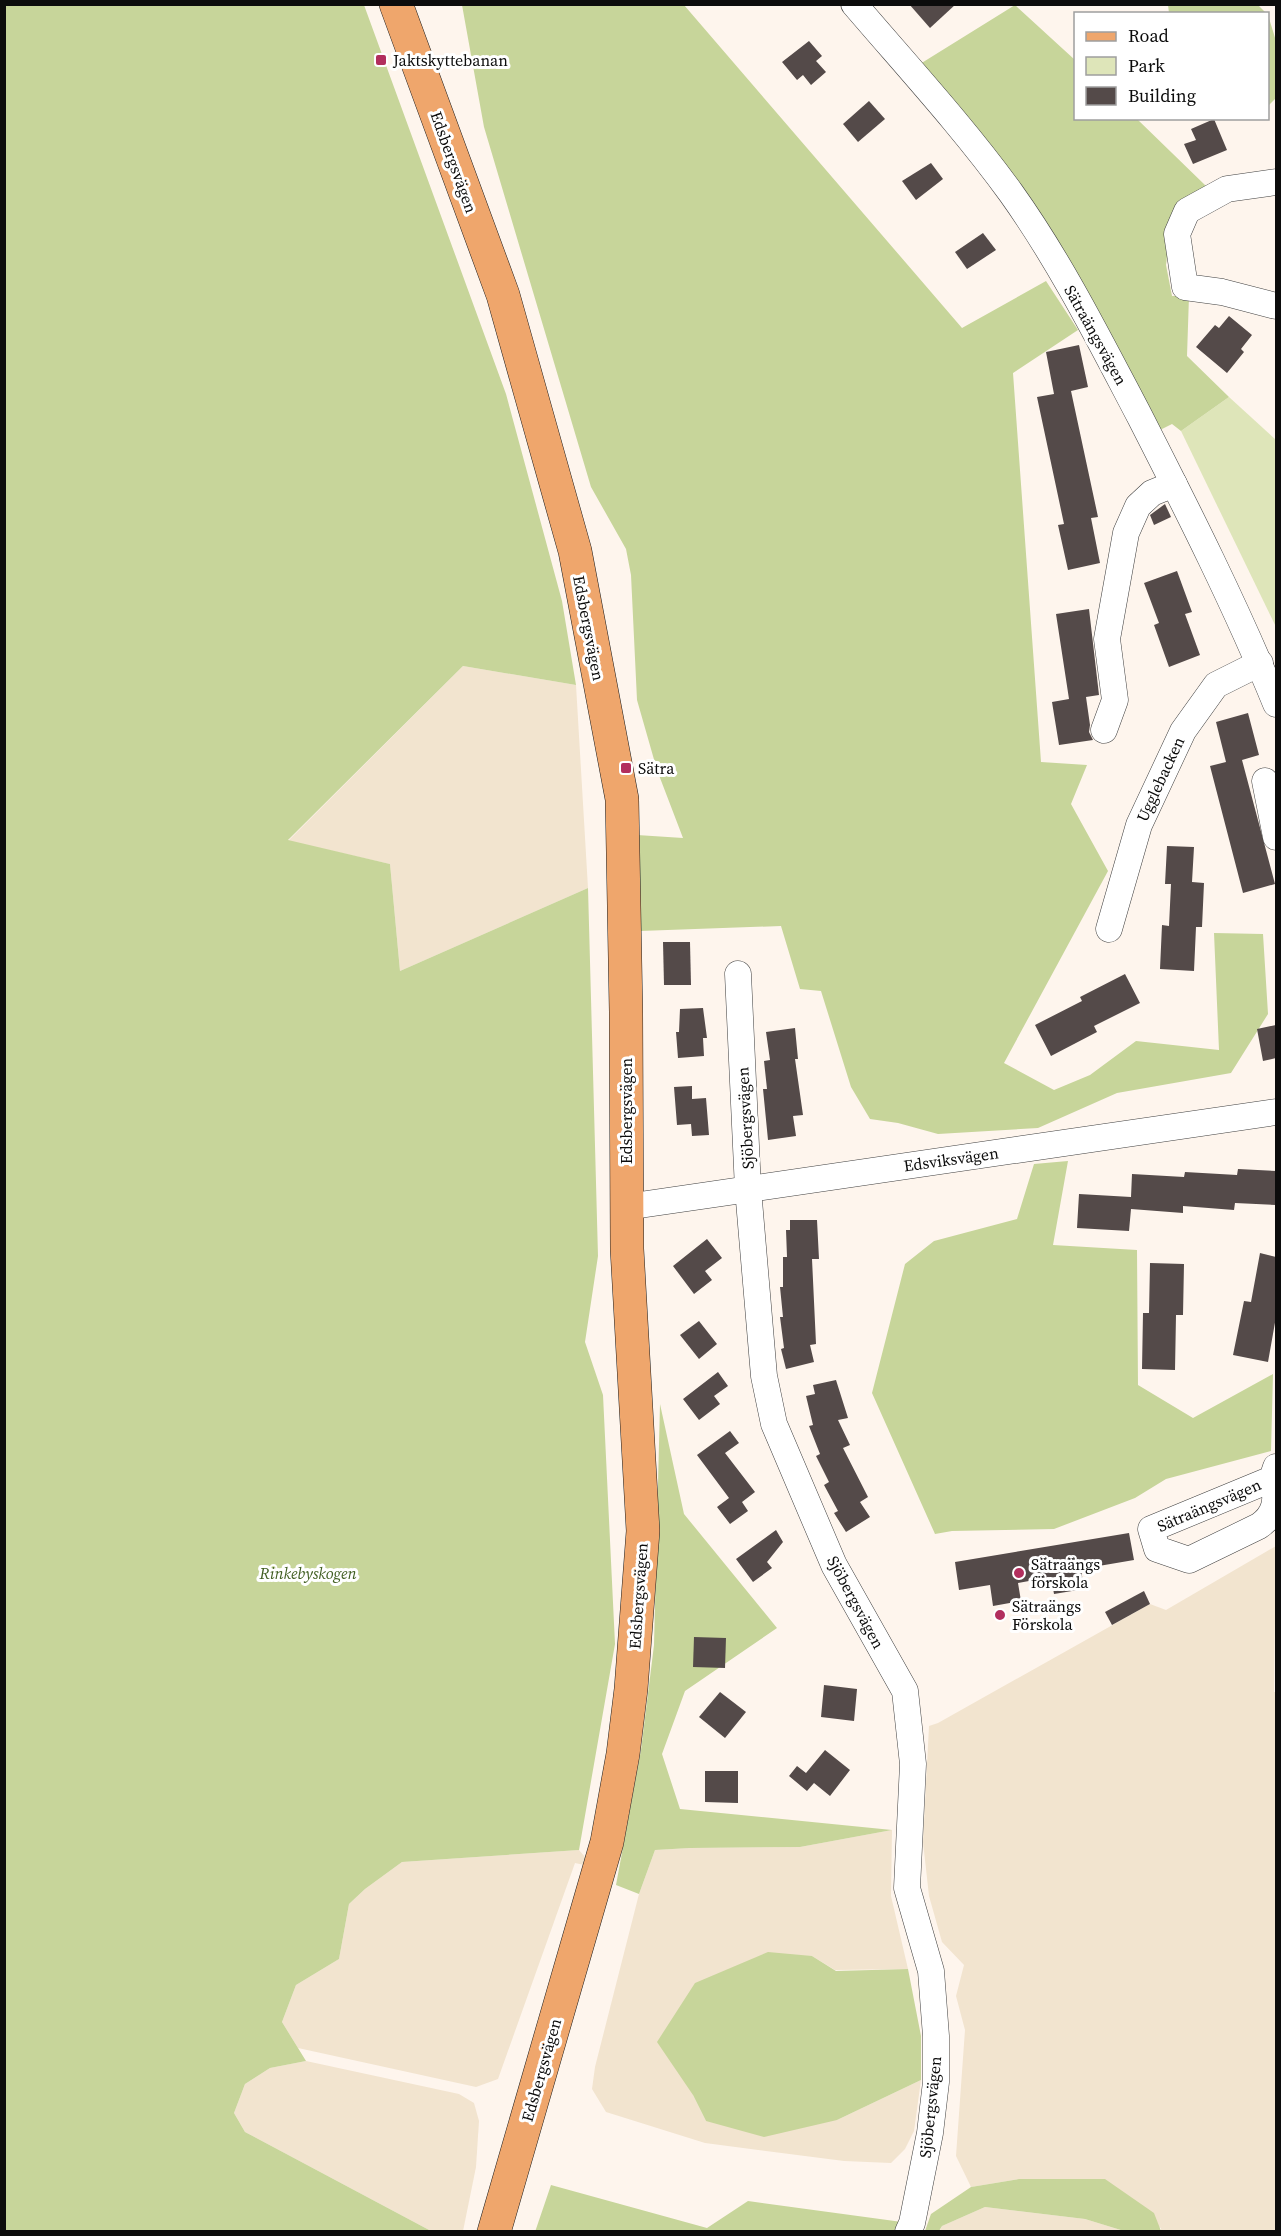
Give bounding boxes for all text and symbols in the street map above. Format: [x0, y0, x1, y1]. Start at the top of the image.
legend [1074, 12, 1269, 120]
text: Road [1128, 23, 1169, 48]
place label: Jaktskyttebanan [392, 49, 508, 71]
marker: Jaktskyttebanan [374, 53, 388, 67]
text: Park [1128, 53, 1165, 78]
text: Building [1128, 83, 1196, 108]
street label: Edsbergsvägen [425, 108, 483, 216]
street label: Sätraängsvägen [1059, 281, 1133, 389]
street label: Edsbergsvägen [568, 574, 610, 683]
street label: Ugglebacken [1131, 733, 1189, 825]
place label: Sätra [638, 757, 675, 779]
marker: Sätra [619, 761, 633, 775]
street label: Edsbergsvägen [615, 1057, 637, 1164]
street label: Sjöbergsvägen [731, 1066, 759, 1170]
street label: Edsviksvägen [902, 1141, 1000, 1177]
street label: Sätraängsvägen [1154, 1473, 1265, 1537]
street label: Edsbergsvägen [623, 1542, 653, 1650]
street label: Sjöbergsvägen [822, 1552, 890, 1653]
place label: Sätraängs förskola [1031, 1553, 1100, 1593]
park label: Rinkebyskogen [258, 1562, 357, 1584]
marker: Sätraängs förskola [1012, 1566, 1026, 1580]
place label: Sätraängs Förskola [1012, 1595, 1081, 1635]
marker: Sätraängs Förskola [993, 1608, 1007, 1622]
street label: Edsbergsvägen [516, 2015, 566, 2124]
street label: Sjöbergsvägen [914, 2055, 946, 2159]

